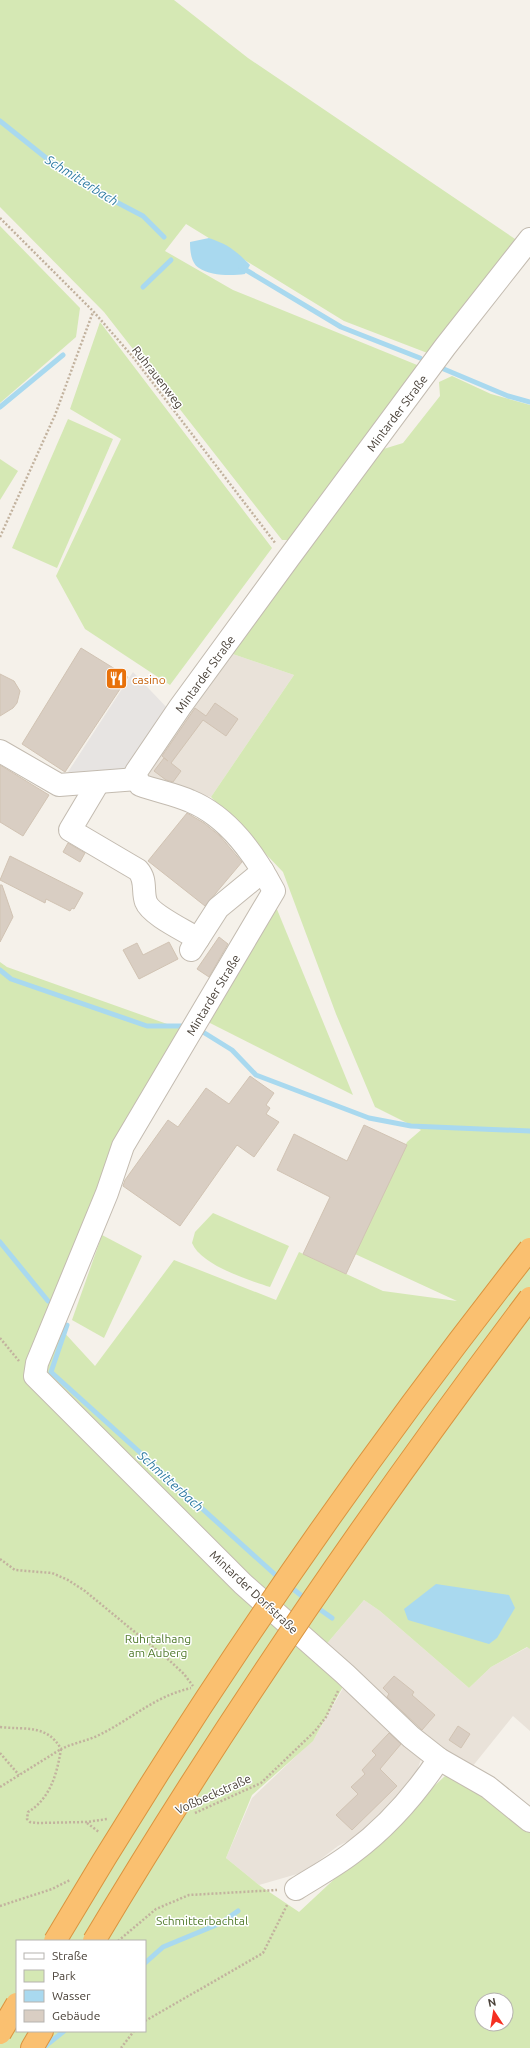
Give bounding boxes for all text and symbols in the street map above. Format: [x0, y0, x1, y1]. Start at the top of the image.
water label: Schmitterbach [42, 152, 121, 208]
street label: Ruhrauenweg [130, 343, 186, 411]
street label: Mintarder Straße [364, 372, 430, 454]
street label: Mintarder Straße [173, 633, 237, 715]
restaurant icon: casino [103, 666, 129, 692]
place label: casino [132, 673, 166, 686]
street label: Mintarder Straße [184, 952, 242, 1038]
water label: Schmitterbach [135, 1447, 206, 1514]
street label: Mintarder Dorfstraße [207, 1548, 301, 1636]
park label: Ruhrtalhang am Auberg [125, 1632, 191, 1659]
street label: Voßbeckstraße [173, 1772, 253, 1816]
park label: Schmitterbachtal [156, 1914, 248, 1927]
legend [16, 1940, 146, 2032]
text: Straße [52, 1949, 88, 1962]
text: Park [52, 1969, 76, 1982]
text: Wasser [52, 1989, 91, 2002]
north arrow [474, 1992, 514, 2032]
text: N [487, 1995, 497, 2009]
text: Gebäude [52, 2009, 100, 2022]

